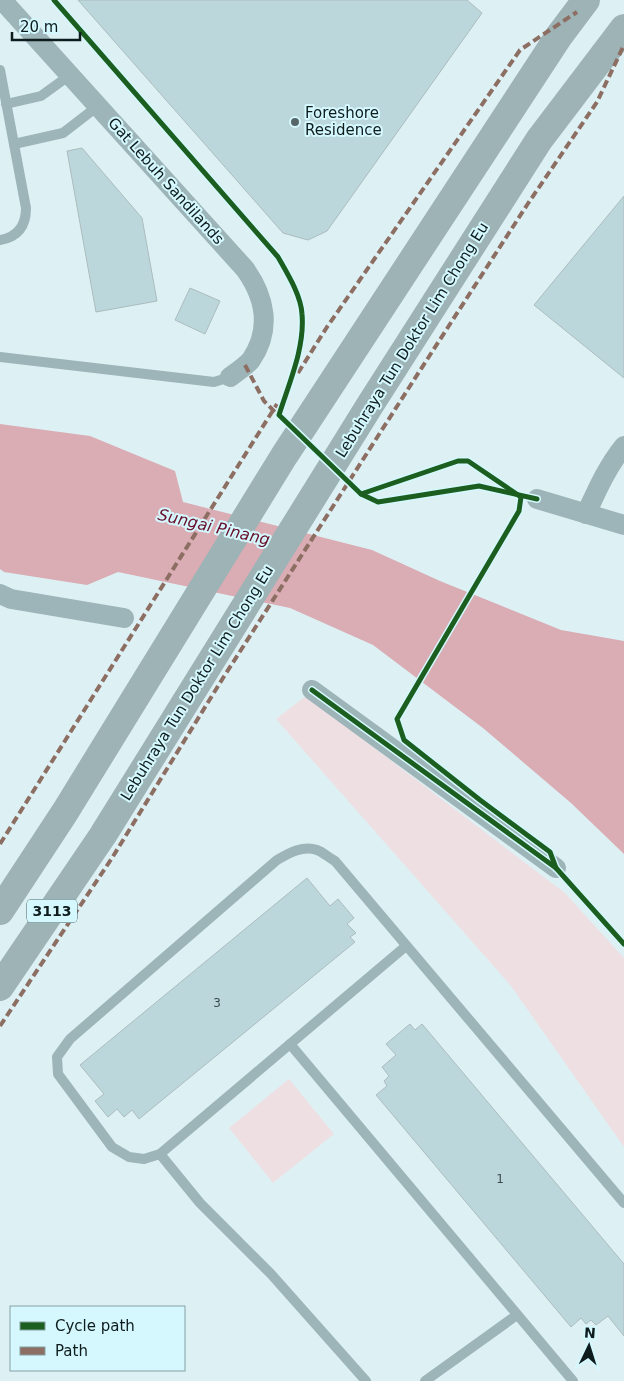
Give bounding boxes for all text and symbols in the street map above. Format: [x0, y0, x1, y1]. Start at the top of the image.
scale bar [12, 10, 80, 42]
text: 20 m [20, 18, 58, 36]
place label: Foreshore Residence [305, 104, 382, 139]
street label: Gat Lebuh Sandilands [104, 114, 228, 248]
marker: Foreshore Residence [289, 116, 301, 128]
street label: Lebuhraya Tun Doktor Lim Chong Eu [332, 219, 492, 461]
water label: Sungai Pinang [156, 505, 272, 549]
street label: Lebuhraya Tun Doktor Lim Chong Eu [117, 562, 277, 804]
road number: 3113 [27, 899, 77, 922]
house number: 3 [213, 996, 221, 1010]
house number: 1 [496, 1172, 504, 1186]
legend [10, 1306, 185, 1371]
text: Cycle path [55, 1317, 135, 1335]
north arrow [564, 1321, 614, 1371]
text: N [584, 1325, 596, 1341]
text: Path [55, 1342, 88, 1360]

